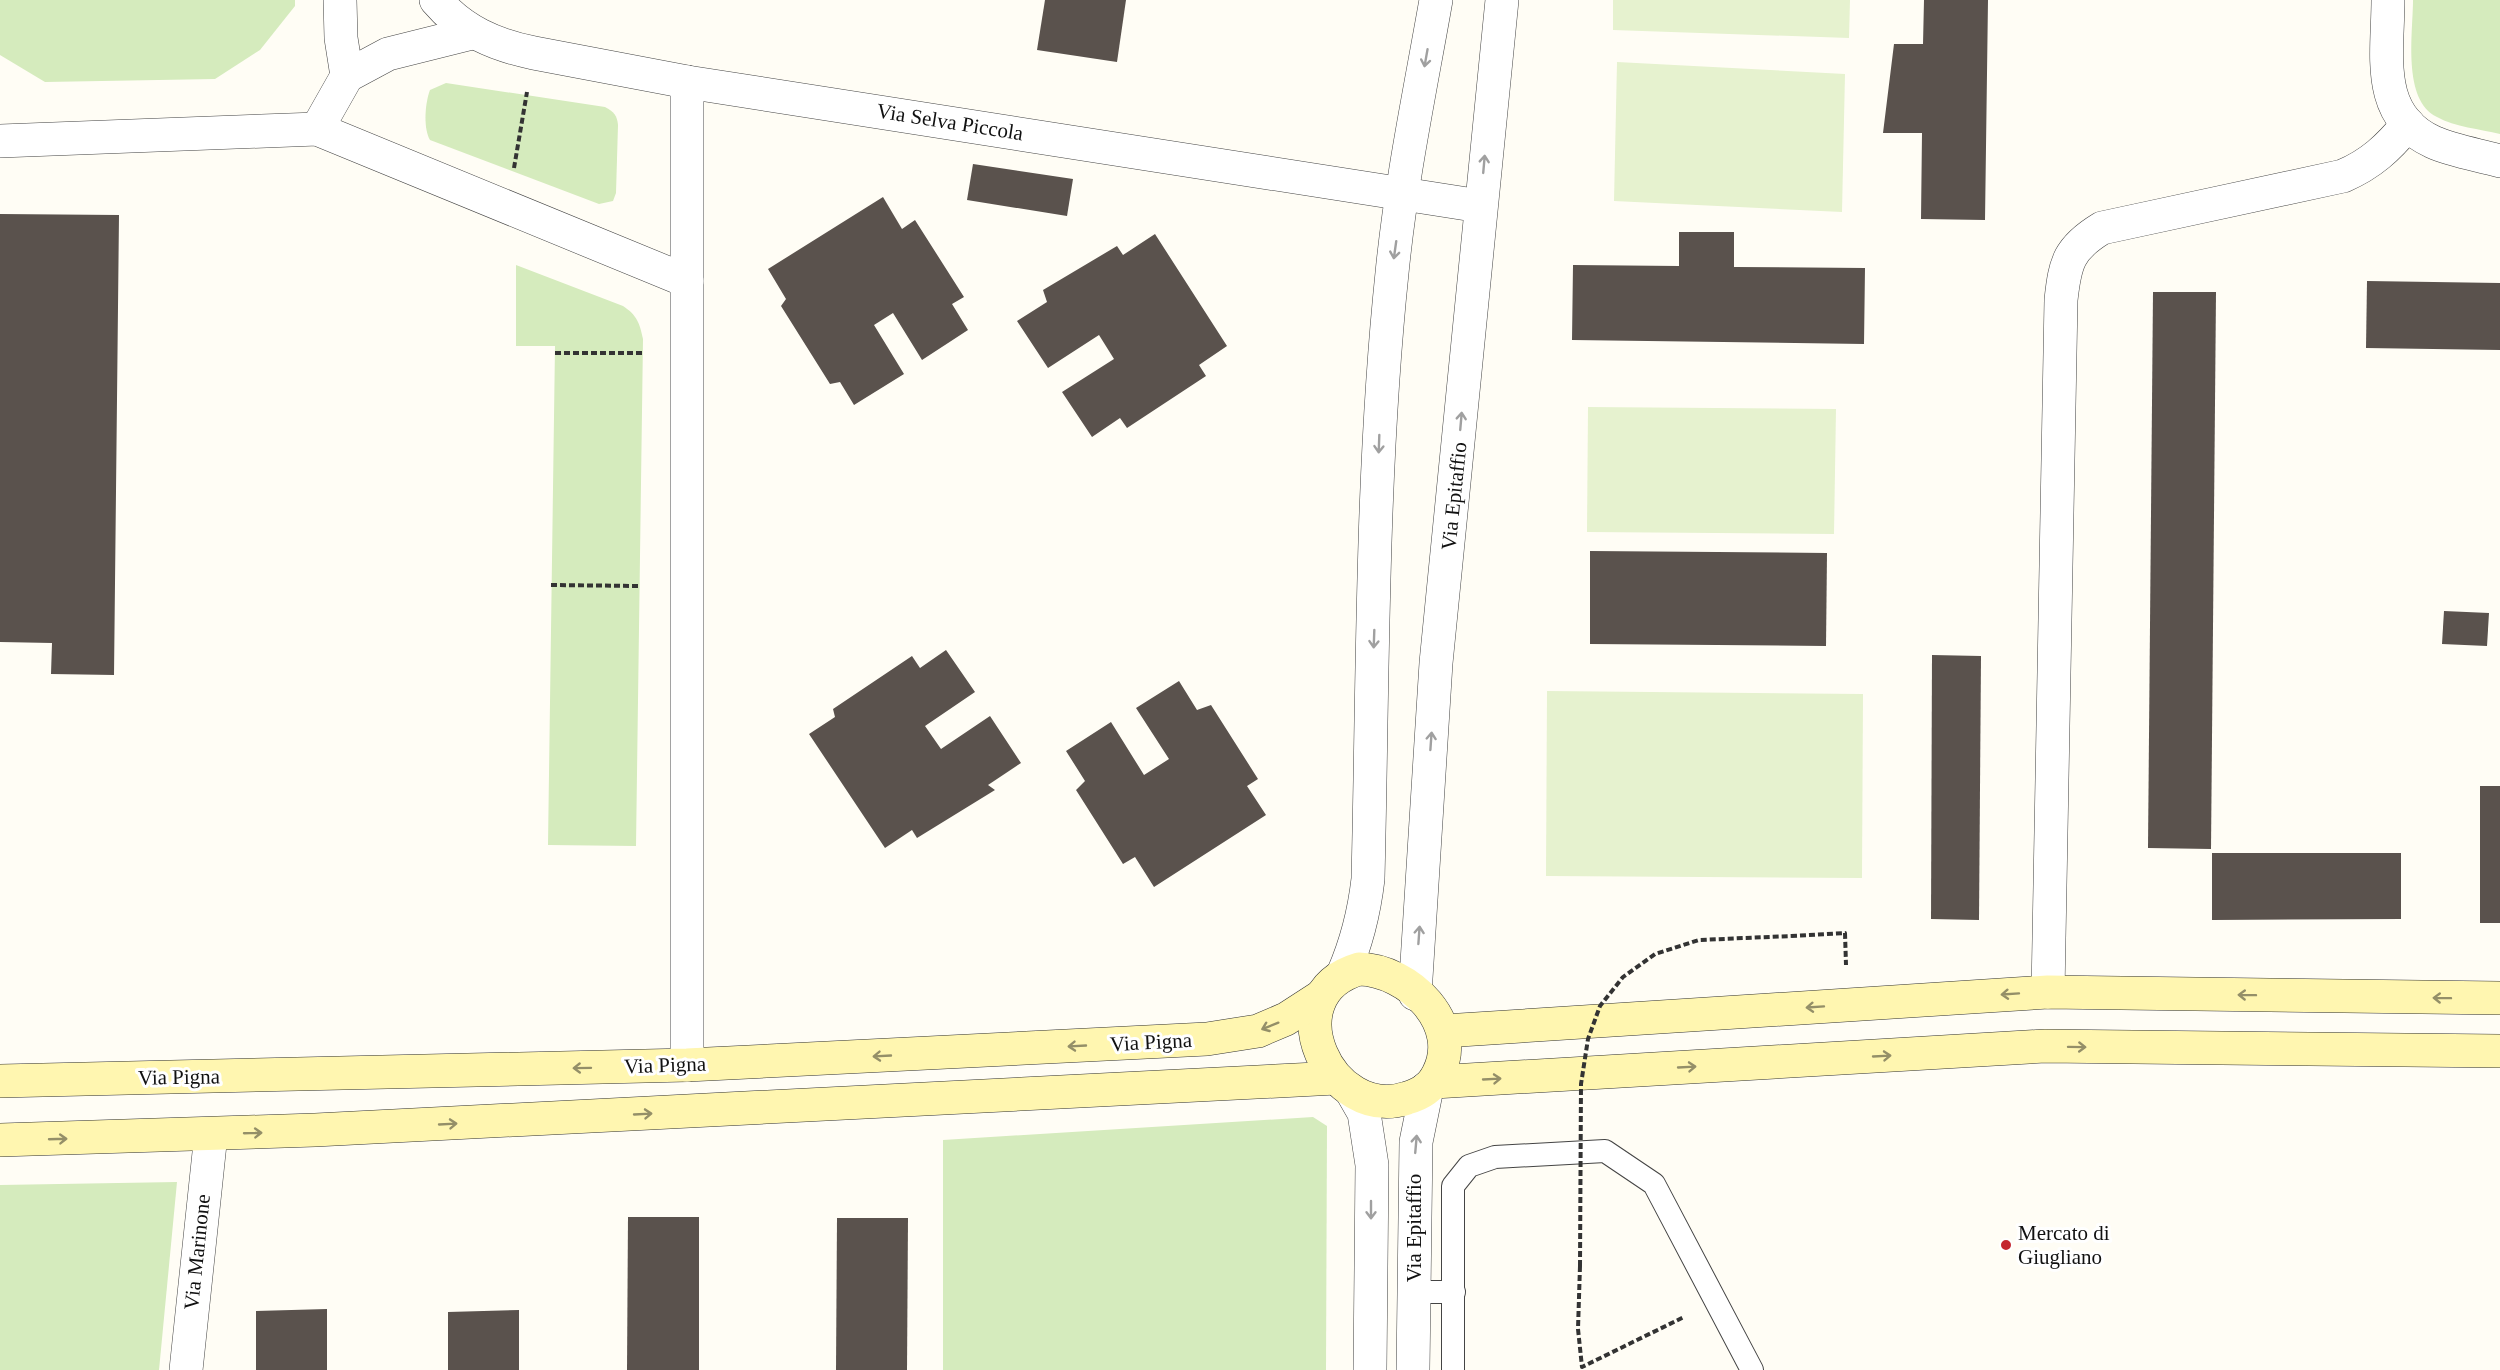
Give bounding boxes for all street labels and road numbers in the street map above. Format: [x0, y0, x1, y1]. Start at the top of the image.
street label: Via Selva Piccola [875, 99, 1026, 146]
street label: Via Epitaffio [1436, 441, 1472, 551]
street label: Via Pigna [1109, 1028, 1193, 1056]
street label: Via Pigna [624, 1052, 707, 1078]
street label: Via Pigna [138, 1064, 221, 1090]
street label: Via Epitaffio [1402, 1174, 1426, 1282]
street label: Via Marinone [179, 1193, 215, 1311]

